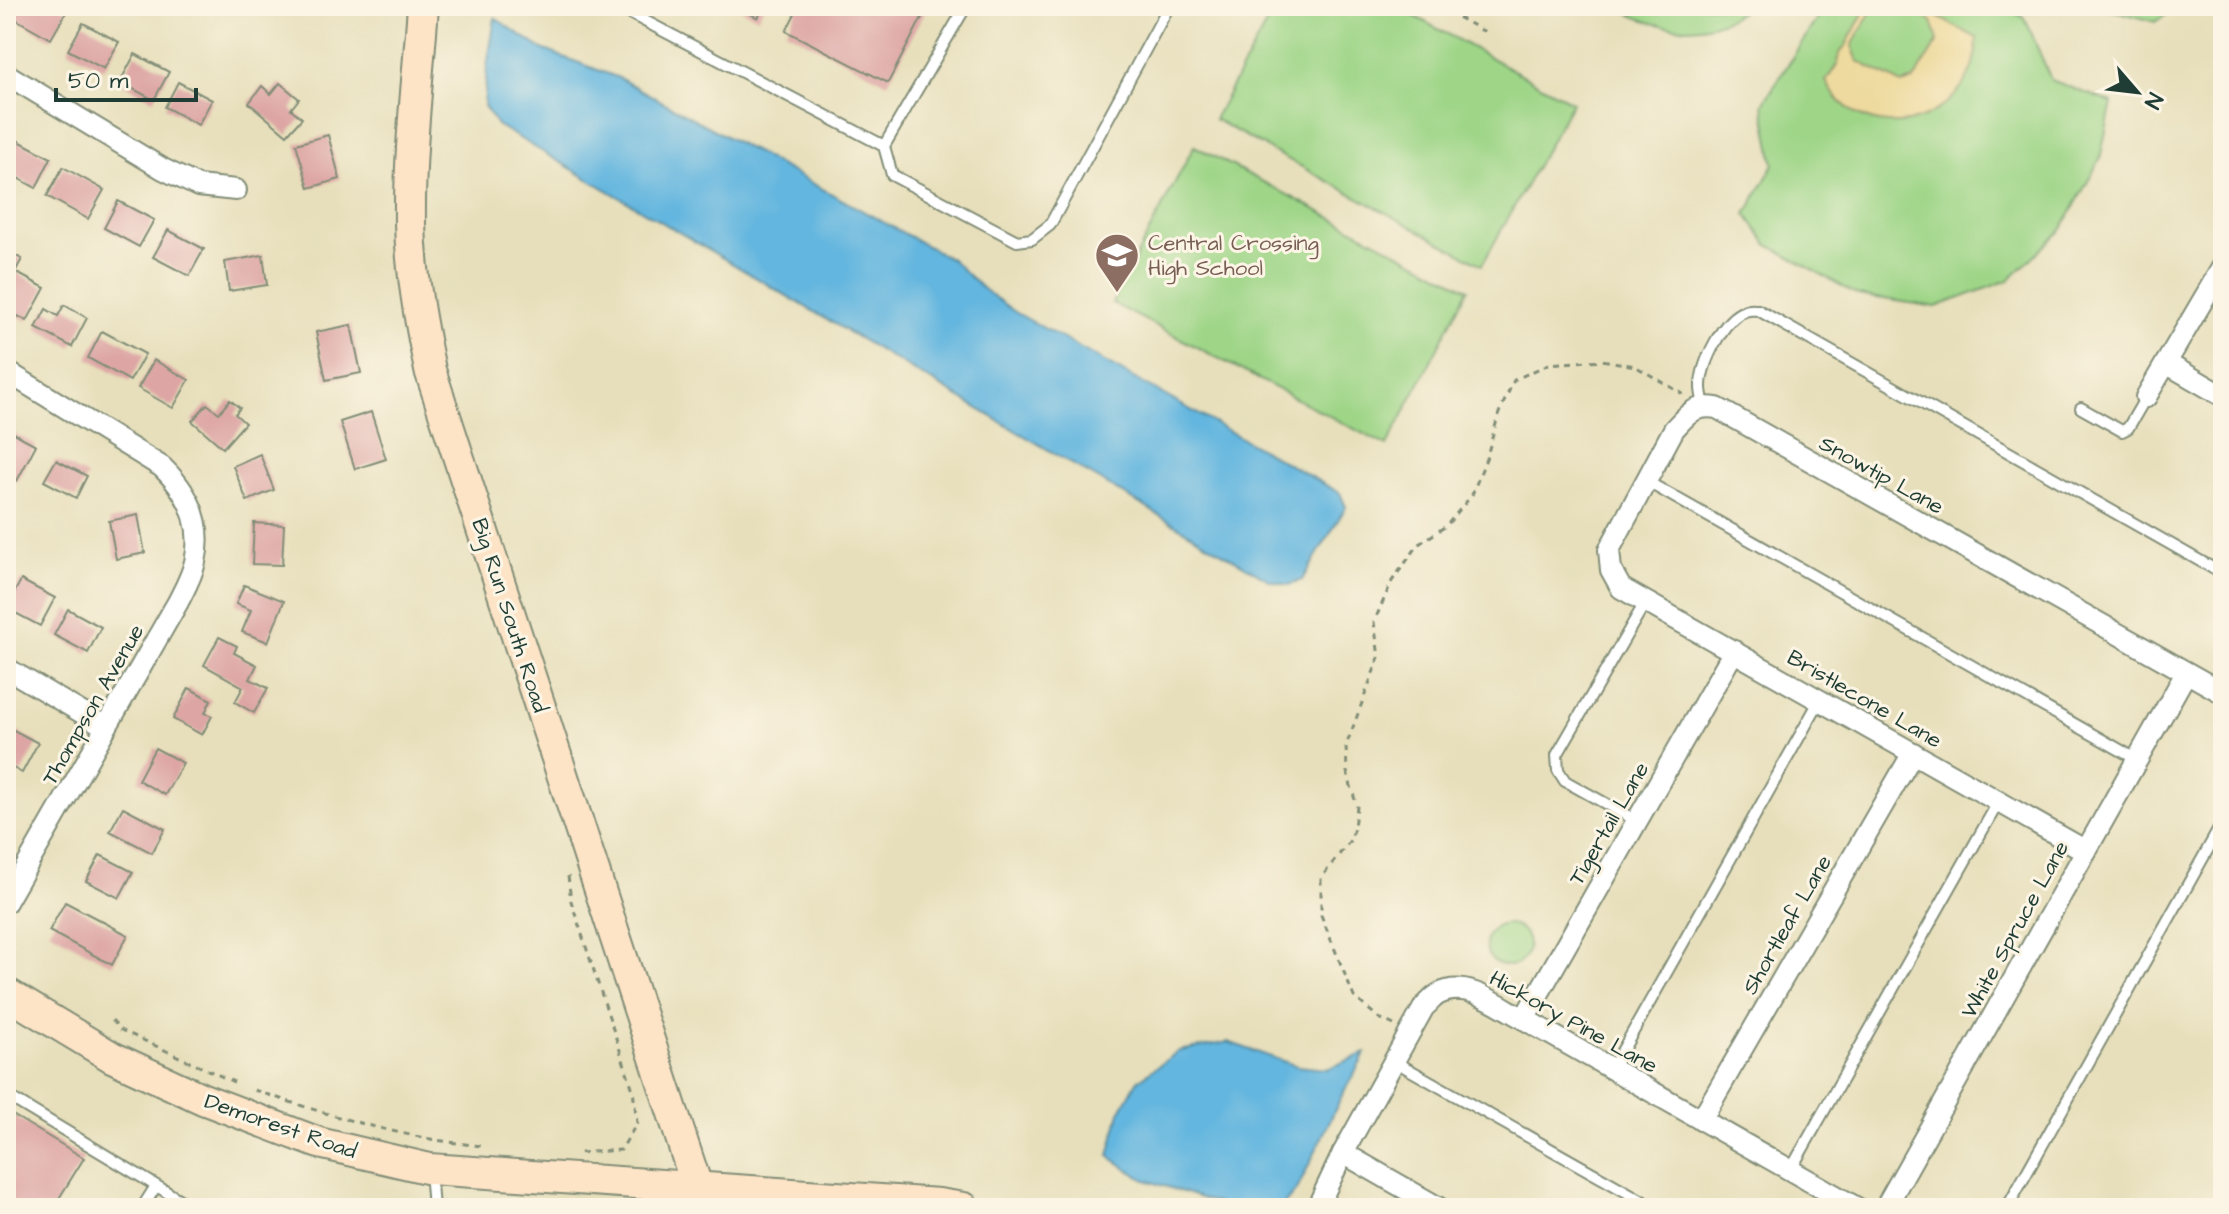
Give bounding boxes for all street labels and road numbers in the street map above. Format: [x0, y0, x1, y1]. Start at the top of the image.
street label: Snowtip Lane [1813, 428, 1949, 522]
street label: Big Run South Road [463, 514, 556, 717]
street label: Thompson Avenue [35, 619, 152, 791]
street label: Bristlecone Lane [1781, 642, 1947, 756]
street label: Tigertail Lane [1562, 756, 1658, 892]
street label: White Spruce Lane [1954, 835, 2077, 1024]
street label: Shortleaf Lane [1735, 849, 1840, 1000]
street label: Hickory Pine Lane [1483, 963, 1663, 1082]
street label: Demorest Road [200, 1086, 361, 1167]

